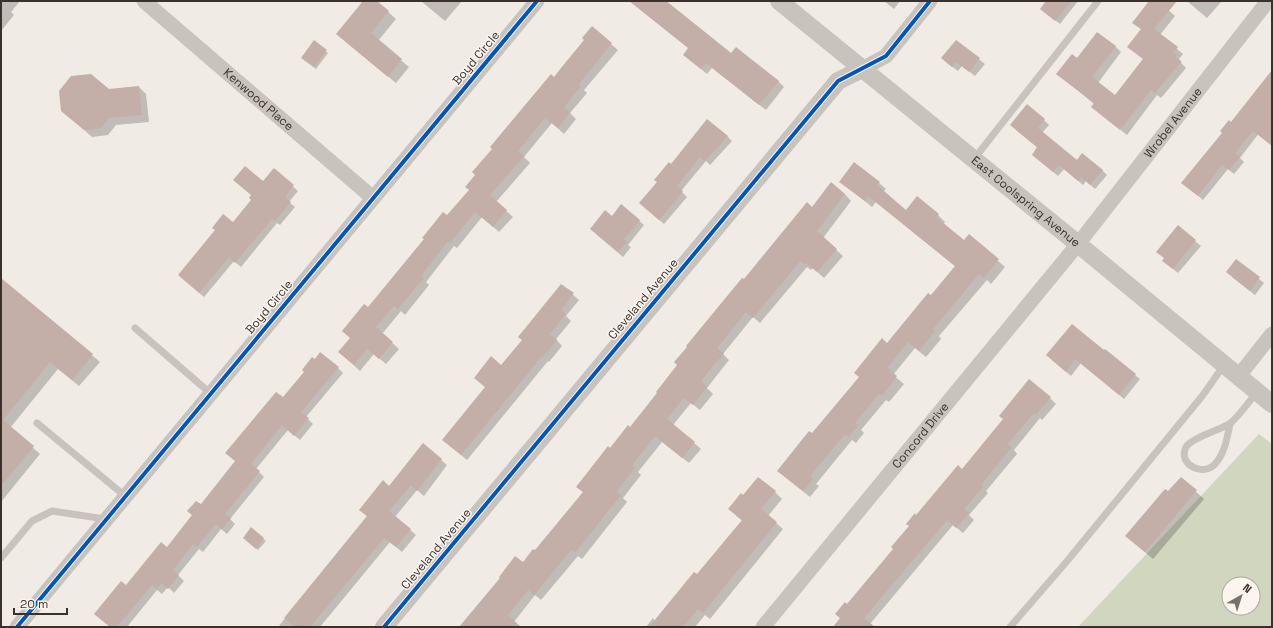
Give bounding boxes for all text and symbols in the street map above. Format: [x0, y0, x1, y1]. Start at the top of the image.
street label: Boyd Circle [449, 28, 503, 88]
street label: Kenwood Place [220, 65, 297, 134]
street label: Wrobel Avenue [1140, 84, 1206, 161]
street label: East Coolspring Avenue [968, 152, 1084, 251]
street label: Cleveland Avenue [604, 255, 682, 343]
street label: Boyd Circle [242, 277, 296, 337]
street label: Concord Drive [889, 399, 952, 472]
street label: Cleveland Avenue [397, 505, 475, 593]
north arrow [1221, 576, 1261, 616]
text: N [1240, 580, 1255, 596]
scale bar [14, 590, 67, 616]
text: 20 m [20, 596, 48, 612]

